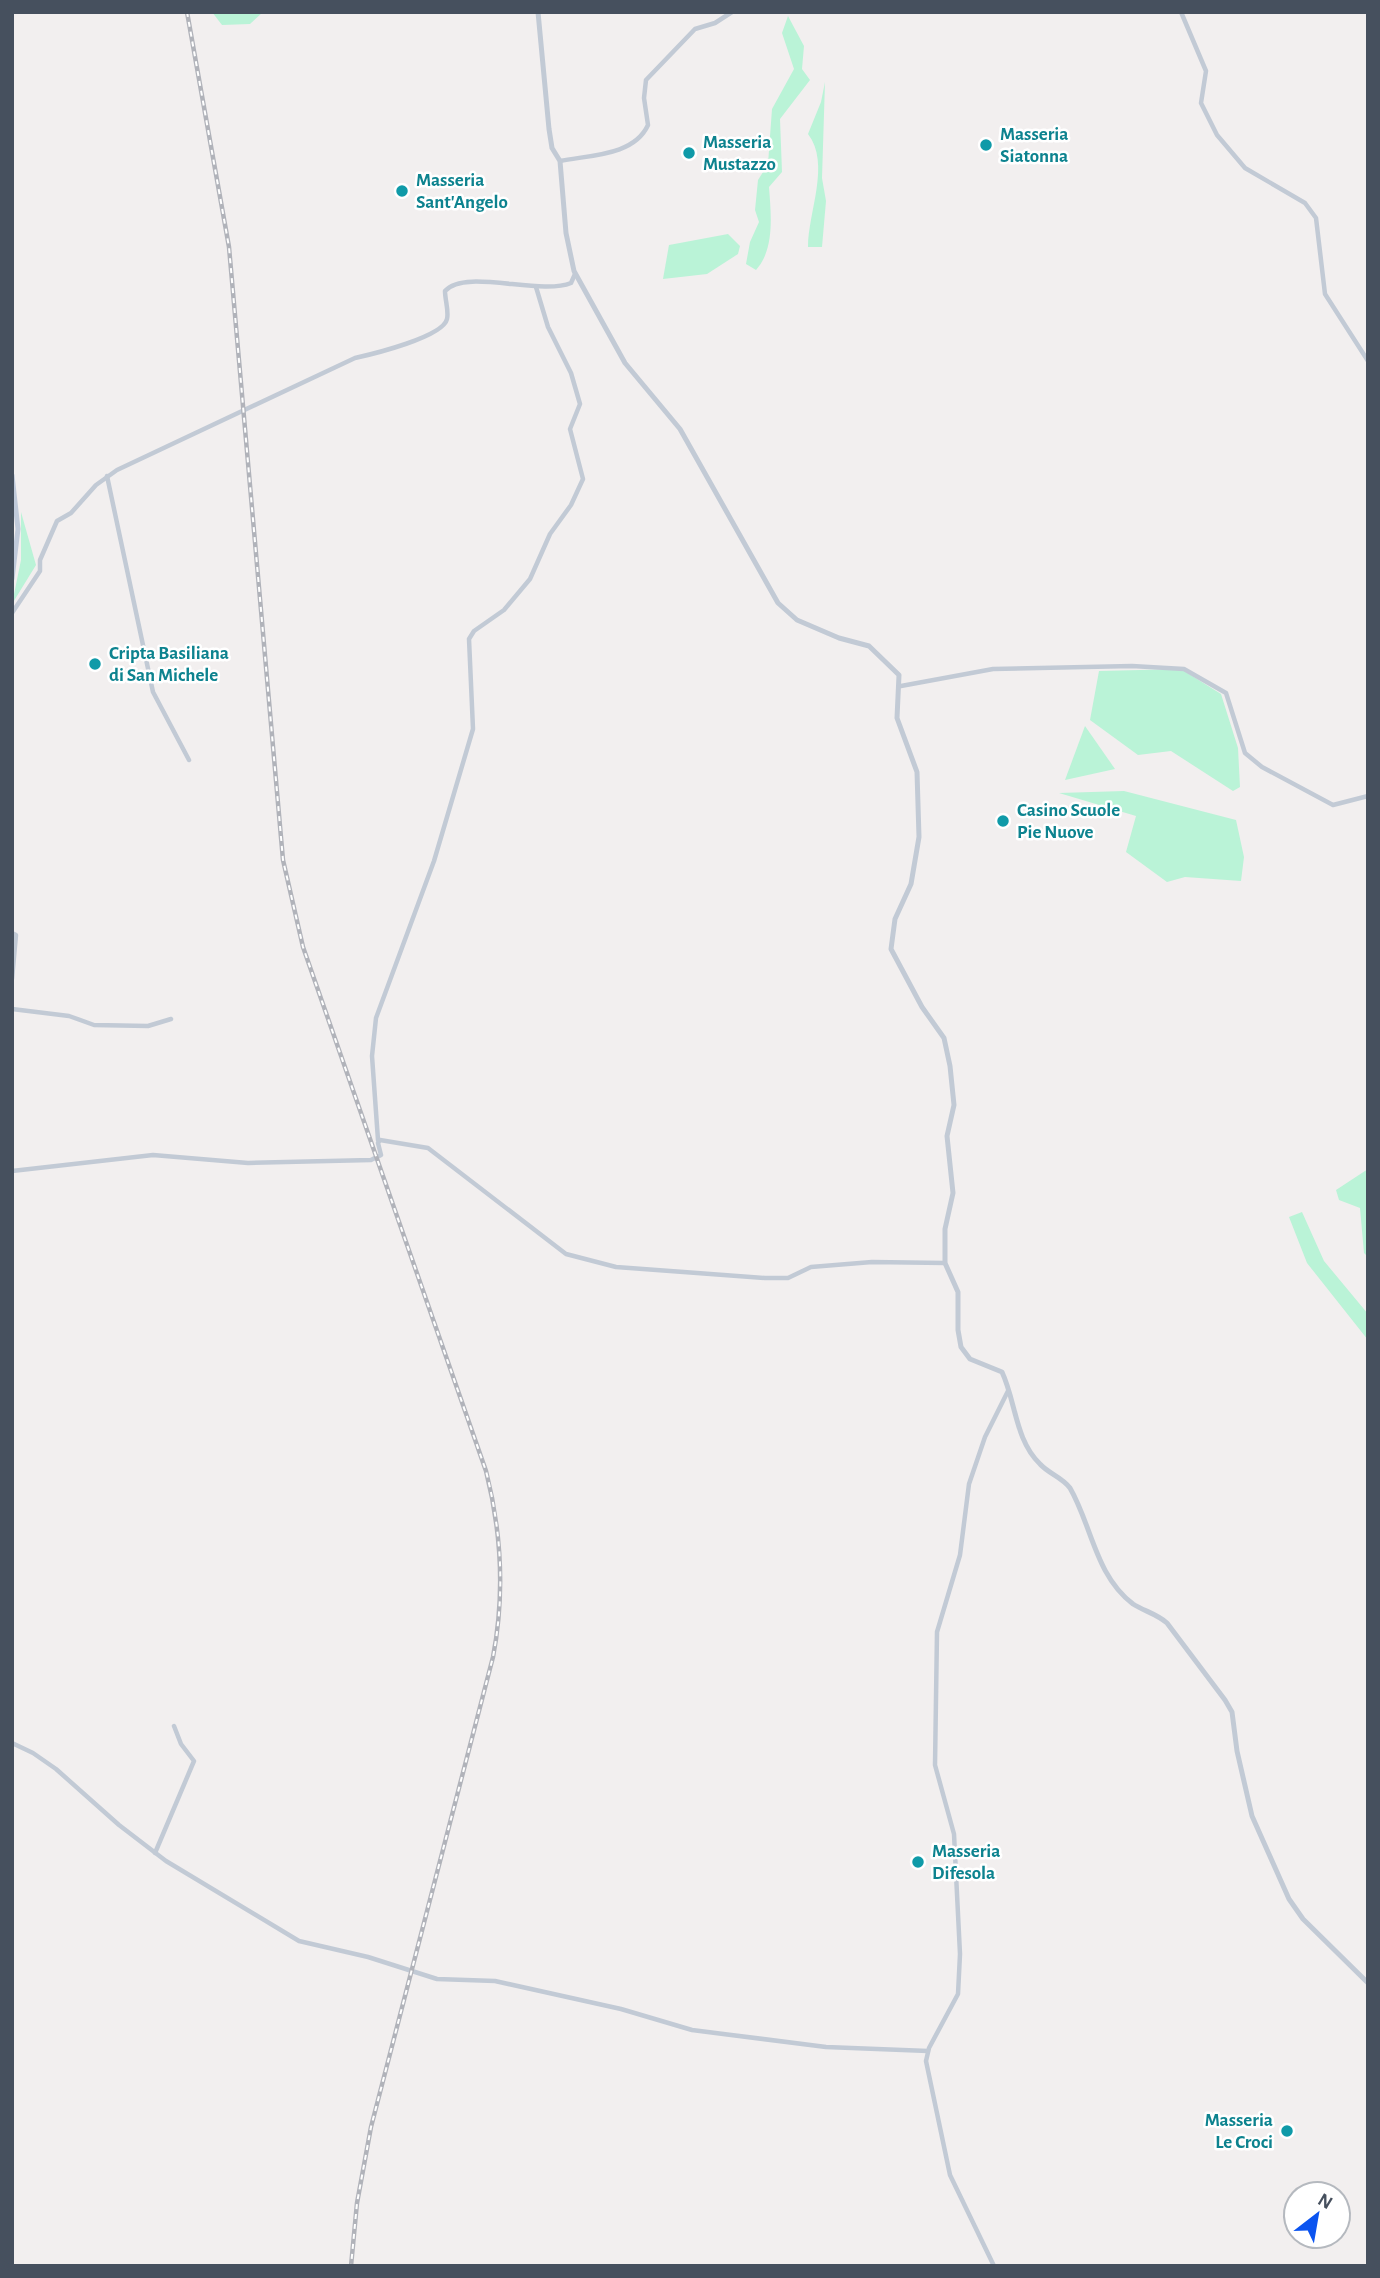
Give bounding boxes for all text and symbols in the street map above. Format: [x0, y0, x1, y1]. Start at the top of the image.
place label: Masseria Siatonna [1000, 125, 1068, 166]
place label: Masseria Mustazzo [703, 133, 776, 174]
marker: Masseria Siatonna [978, 137, 994, 153]
marker: Masseria Mustazzo [681, 145, 697, 161]
place label: Masseria Sant'Angelo [416, 171, 508, 212]
marker: Masseria Sant'Angelo [394, 183, 410, 199]
place label: Cripta Basiliana di San Michele [109, 644, 229, 685]
marker: Cripta Basiliana di San Michele [87, 656, 103, 672]
place label: Casino Scuole Pie Nuove [1017, 801, 1120, 842]
marker: Casino Scuole Pie Nuove [995, 813, 1011, 829]
place label: Masseria Difesola [932, 1842, 1000, 1883]
marker: Masseria Difesola [910, 1854, 926, 1870]
place label: Masseria Le Croci [1205, 2111, 1273, 2152]
marker: Masseria Le Croci [1279, 2123, 1295, 2139]
north arrow [1282, 2180, 1352, 2250]
text: N [1314, 2190, 1336, 2213]

